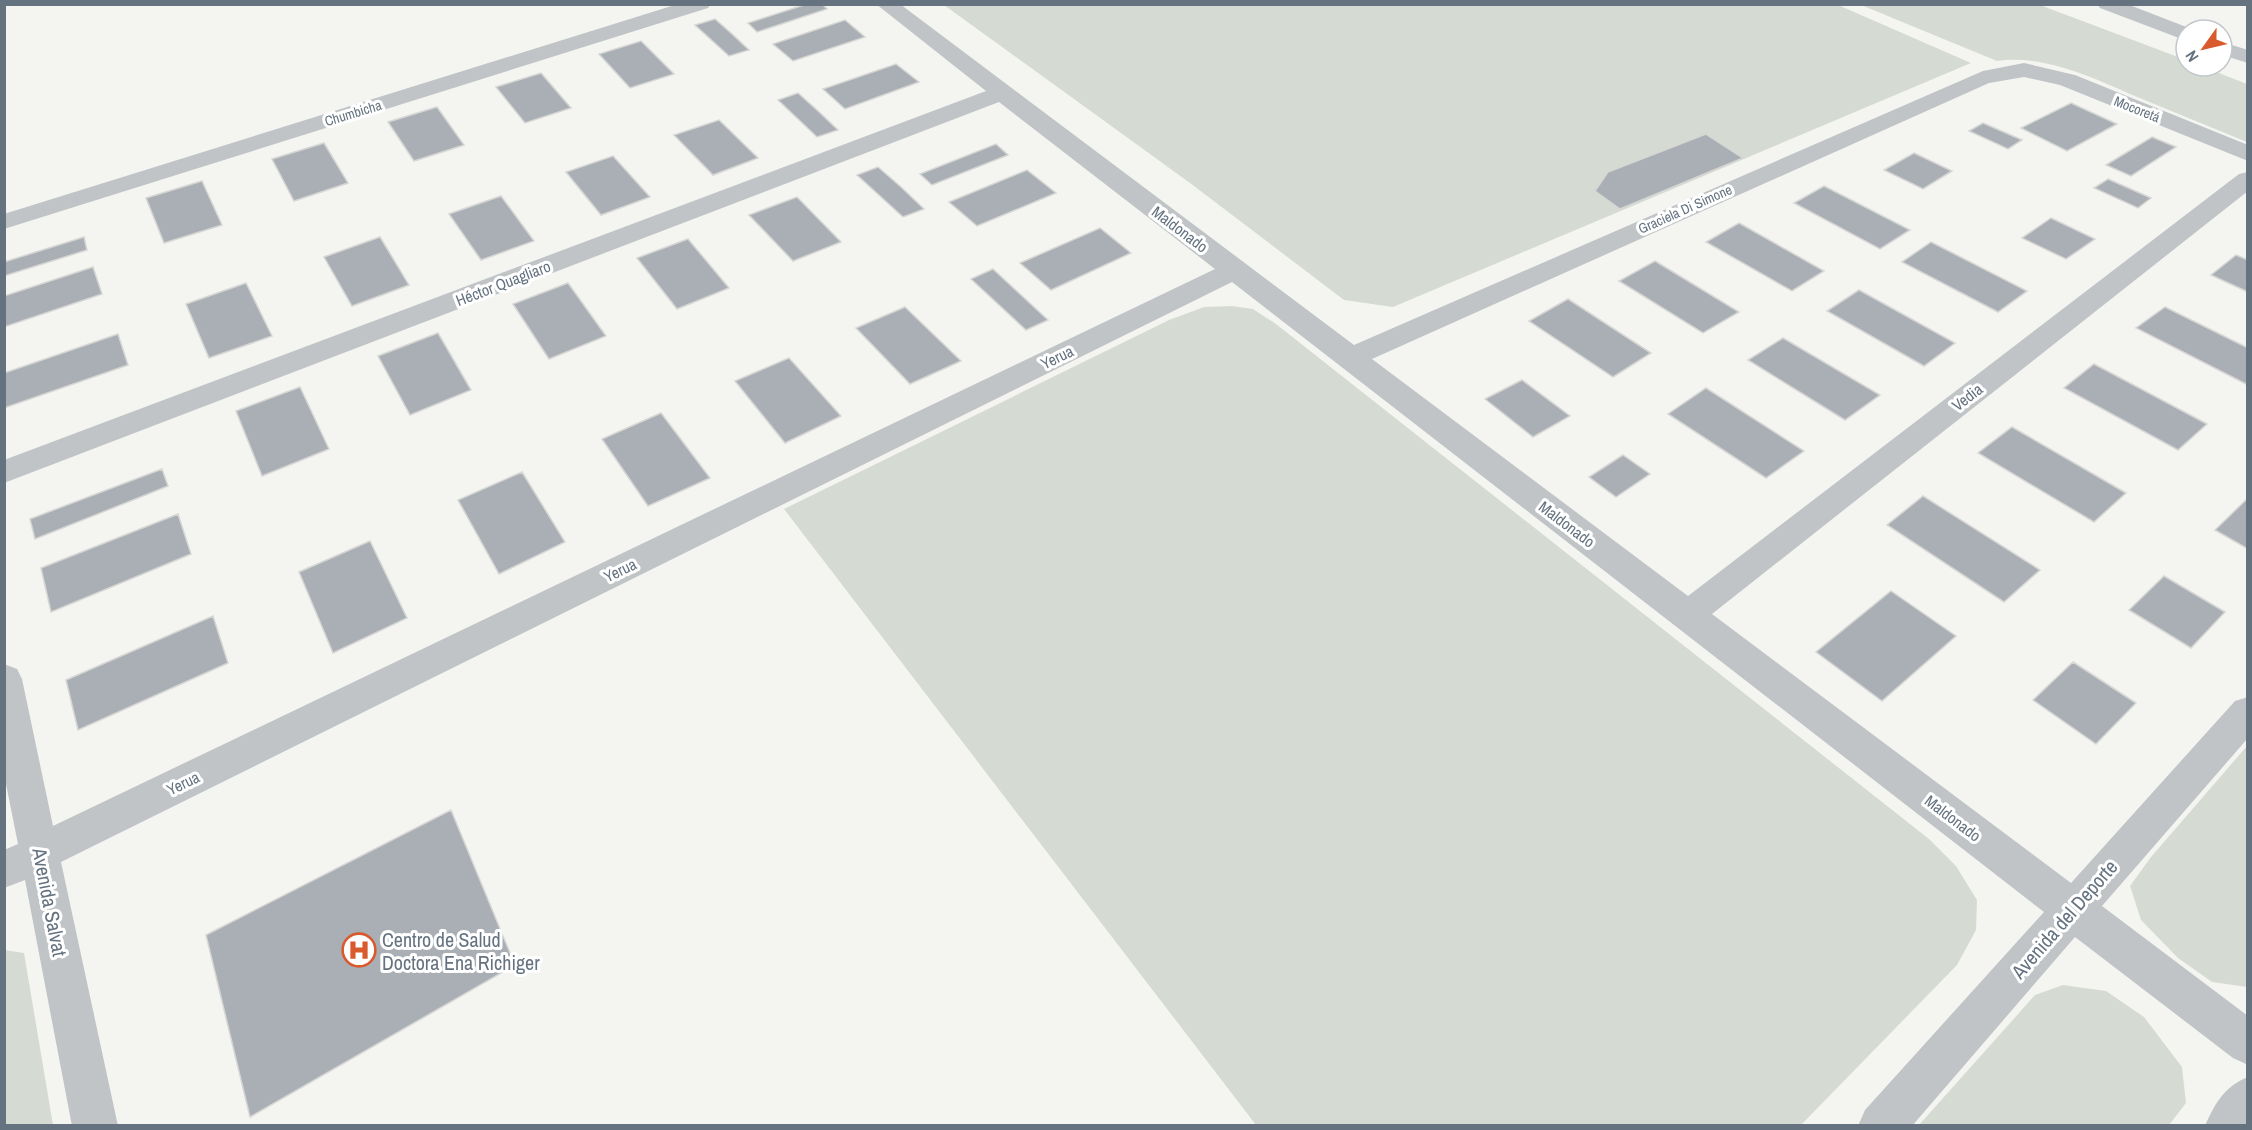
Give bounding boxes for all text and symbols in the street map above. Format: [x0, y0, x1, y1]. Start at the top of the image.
north arrow [2174, 18, 2234, 78]
text: N [2180, 46, 2203, 66]
street label: Mocoretá [2111, 92, 2163, 127]
street label: Chumbicha [322, 96, 384, 130]
street label: Graciela Di Simone [1635, 180, 1735, 238]
street label: Maldonado [1147, 201, 1213, 257]
street label: Héctor Quagliaro [452, 255, 554, 311]
street label: Yerua [1037, 339, 1078, 374]
street label: Vedia [1947, 378, 1988, 416]
street label: Maldonado [1534, 496, 1600, 552]
street label: Yerua [600, 552, 641, 587]
street label: Yerua [163, 765, 204, 800]
street label: Maldonado [1920, 790, 1986, 846]
street label: Avenida Salvat [26, 844, 74, 959]
street label: Avenida del Deporte [2004, 854, 2123, 985]
place label: Centro de Salud Doctora Ena Richiger [382, 926, 540, 976]
hospital icon: Centro de Salud Doctora Ena Richiger [341, 932, 377, 968]

